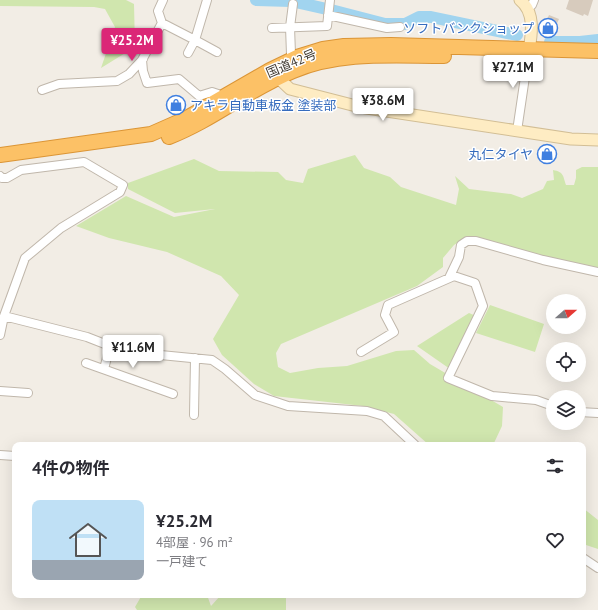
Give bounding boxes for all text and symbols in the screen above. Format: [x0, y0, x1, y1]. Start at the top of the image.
shop icon: ソフトバンクショップ [537, 17, 559, 39]
place label: ソフトバンクショップ [403, 20, 534, 37]
pin: ¥25.2M [99, 28, 165, 62]
text: ¥25.2M [110, 32, 154, 49]
street label: 国道42号 [263, 45, 319, 82]
pin: ¥27.1M [480, 55, 546, 89]
text: ¥27.1M [492, 59, 534, 76]
pin: ¥38.6M [350, 88, 416, 122]
text: ¥38.6M [361, 92, 405, 109]
shop icon: アキラ自動車板金 塗装部 [165, 94, 187, 116]
place label: アキラ自動車板金 塗装部 [190, 97, 336, 114]
shop icon: 丸仁タイヤ [536, 143, 558, 165]
place label: 丸仁タイヤ [468, 146, 533, 163]
north arrow [546, 294, 586, 334]
map controls [546, 294, 586, 430]
pin: ¥11.6M [100, 335, 166, 369]
text: ¥11.6M [111, 339, 155, 356]
button: locate [546, 342, 586, 382]
button: layers [546, 390, 586, 430]
icon: filters [544, 455, 566, 477]
text: 4件の物件 [32, 457, 110, 479]
text: ¥25.2M [156, 510, 212, 532]
icon: home [64, 516, 112, 564]
icon: heart [544, 529, 566, 551]
text: 4部屋 · 96 m² [156, 534, 233, 551]
text: 一戸建て [156, 553, 208, 570]

